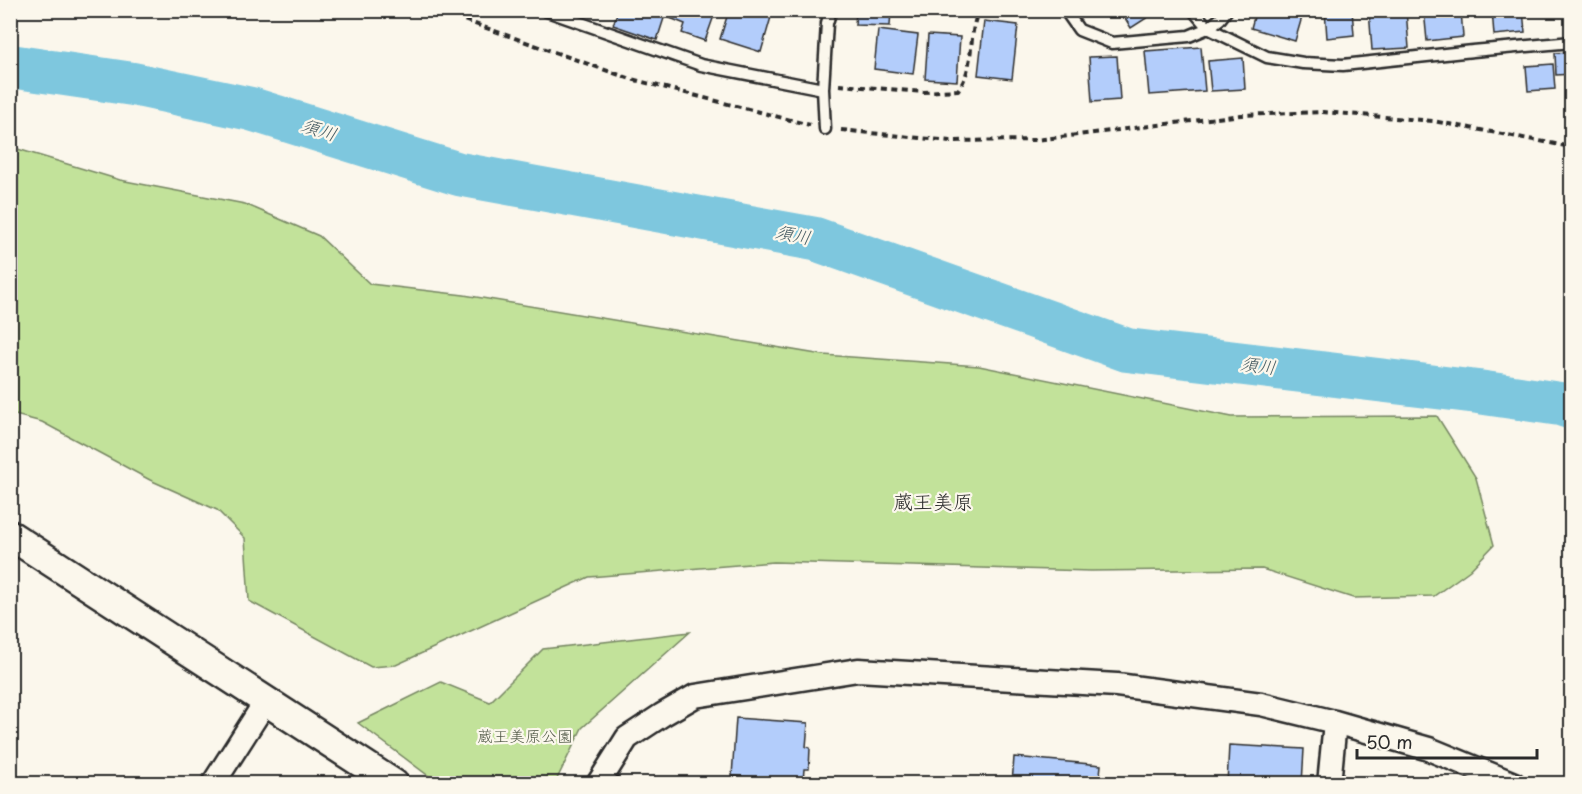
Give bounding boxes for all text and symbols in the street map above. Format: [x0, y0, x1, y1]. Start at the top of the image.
water label: 須川 [298, 110, 341, 147]
water label: 須川 [773, 217, 814, 250]
water label: 須川 [1239, 349, 1278, 380]
district label: 蔵王美原 [893, 486, 973, 516]
scale bar [1357, 722, 1537, 760]
park label: 蔵王美原公園 [477, 723, 573, 747]
text: 50 m [1366, 728, 1413, 755]

